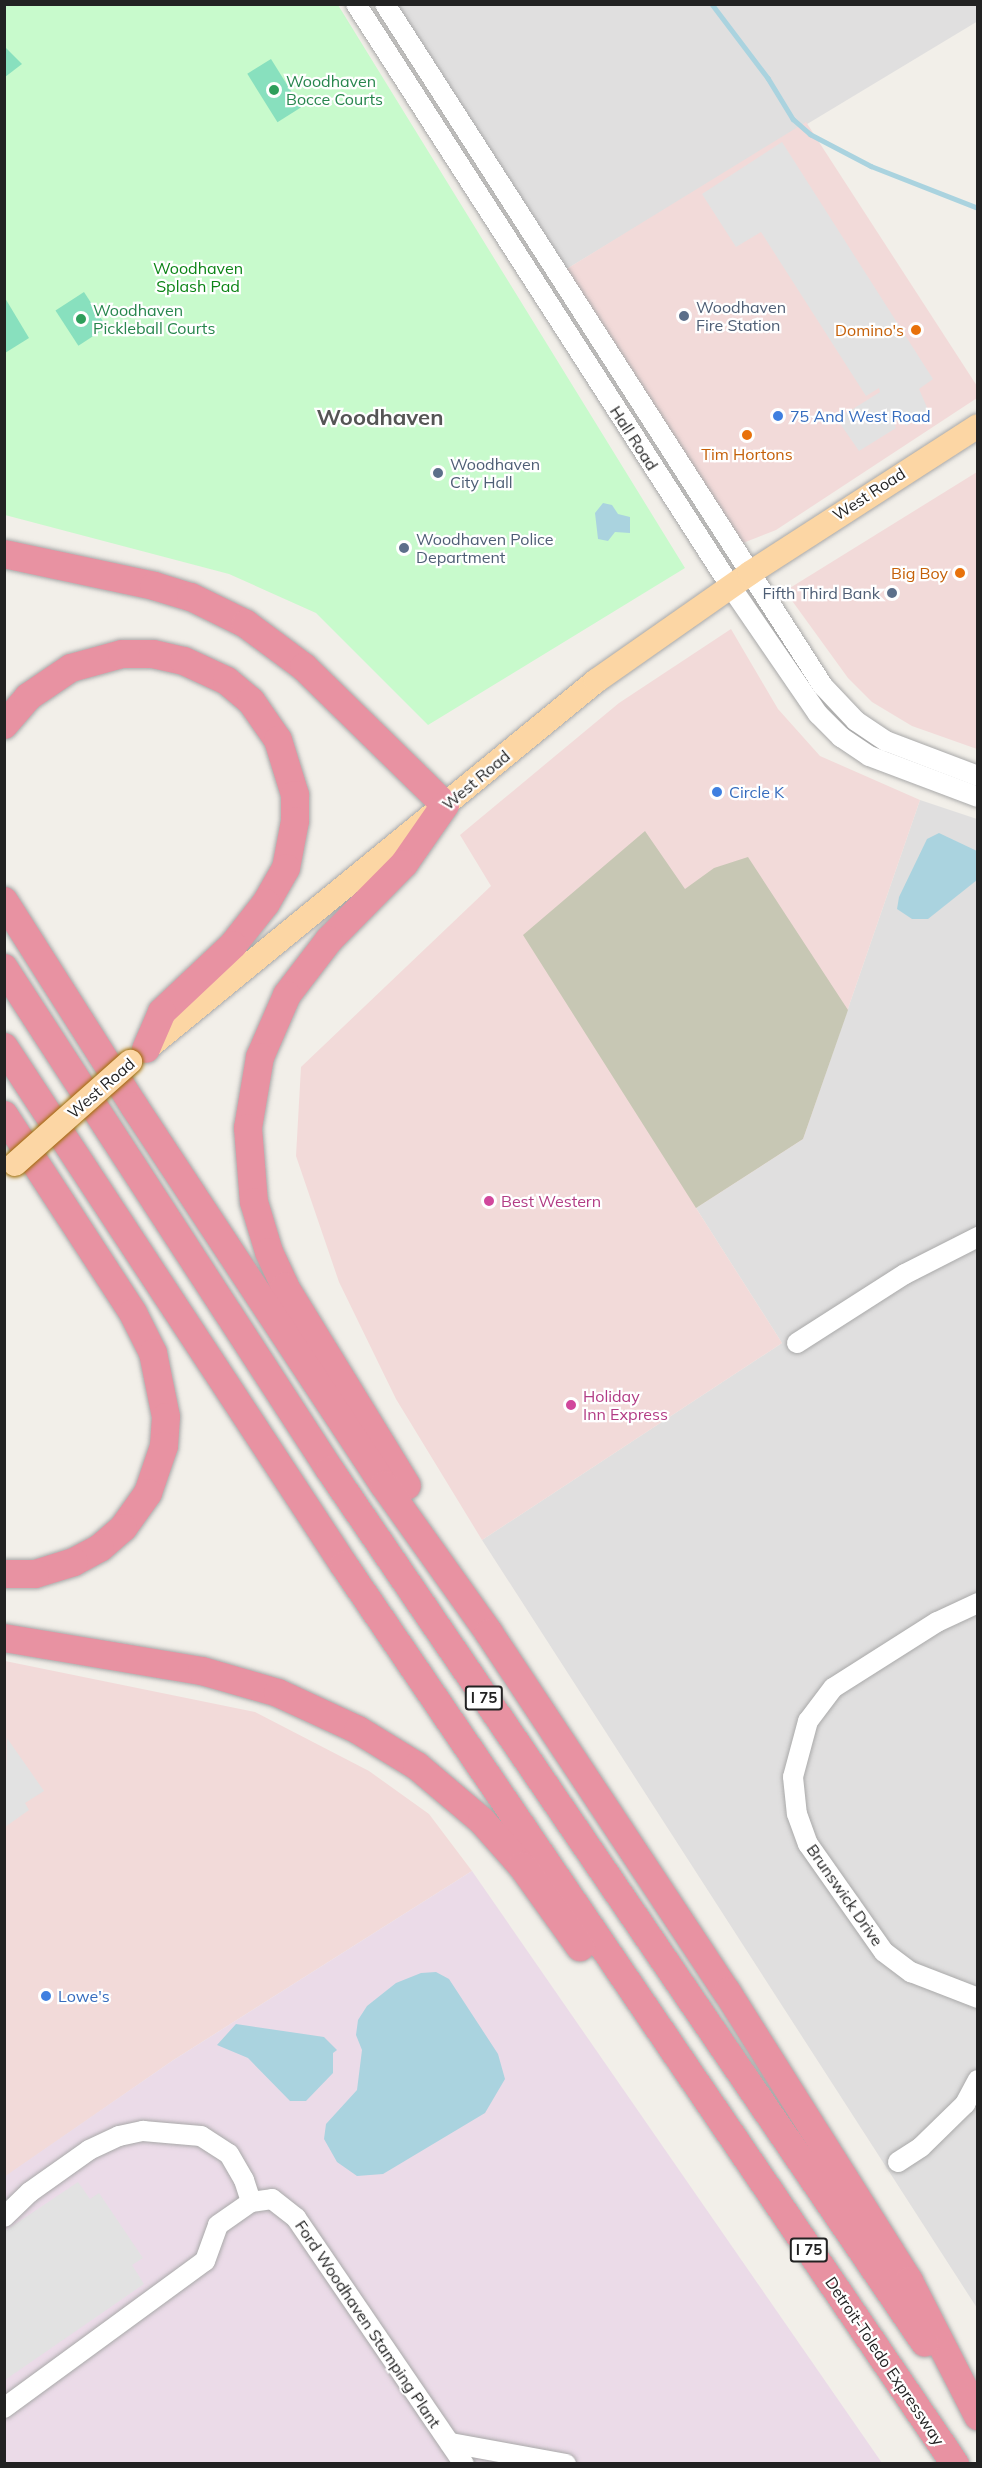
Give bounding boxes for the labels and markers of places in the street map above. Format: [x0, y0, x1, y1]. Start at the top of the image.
place label: Woodhaven Bocce Courts [286, 71, 383, 109]
marker: Woodhaven Bocce Courts [267, 83, 281, 97]
place label: Woodhaven Fire Station [696, 297, 786, 335]
place label: Woodhaven Pickleball Courts [93, 300, 215, 338]
marker: Woodhaven Fire Station [677, 309, 691, 323]
marker: Woodhaven Pickleball Courts [74, 312, 88, 326]
place label: Domino's [835, 320, 904, 340]
marker: Domino's [909, 323, 923, 337]
place label: 75 And West Road [790, 406, 931, 426]
marker: 75 And West Road [771, 409, 785, 423]
marker: Tim Hortons [740, 428, 754, 442]
place label: Tim Hortons [701, 444, 793, 464]
place label: Woodhaven City Hall [450, 454, 540, 492]
marker: Woodhaven City Hall [431, 466, 445, 480]
place label: Woodhaven Police Department [416, 529, 554, 567]
marker: Woodhaven Police Department [397, 541, 411, 555]
place label: Big Boy [891, 563, 948, 583]
marker: Big Boy [953, 566, 967, 580]
place label: Fifth Third Bank [763, 583, 880, 603]
marker: Fifth Third Bank [885, 586, 899, 600]
place label: Circle K [729, 782, 784, 802]
marker: Circle K [710, 785, 724, 799]
place label: Best Western [501, 1191, 601, 1211]
marker: Best Western [482, 1194, 496, 1208]
place label: Holiday Inn Express [583, 1386, 668, 1424]
marker: Holiday Inn Express [564, 1398, 578, 1412]
place label: Lowe's [58, 1986, 110, 2006]
marker: Lowe's [39, 1989, 53, 2003]

